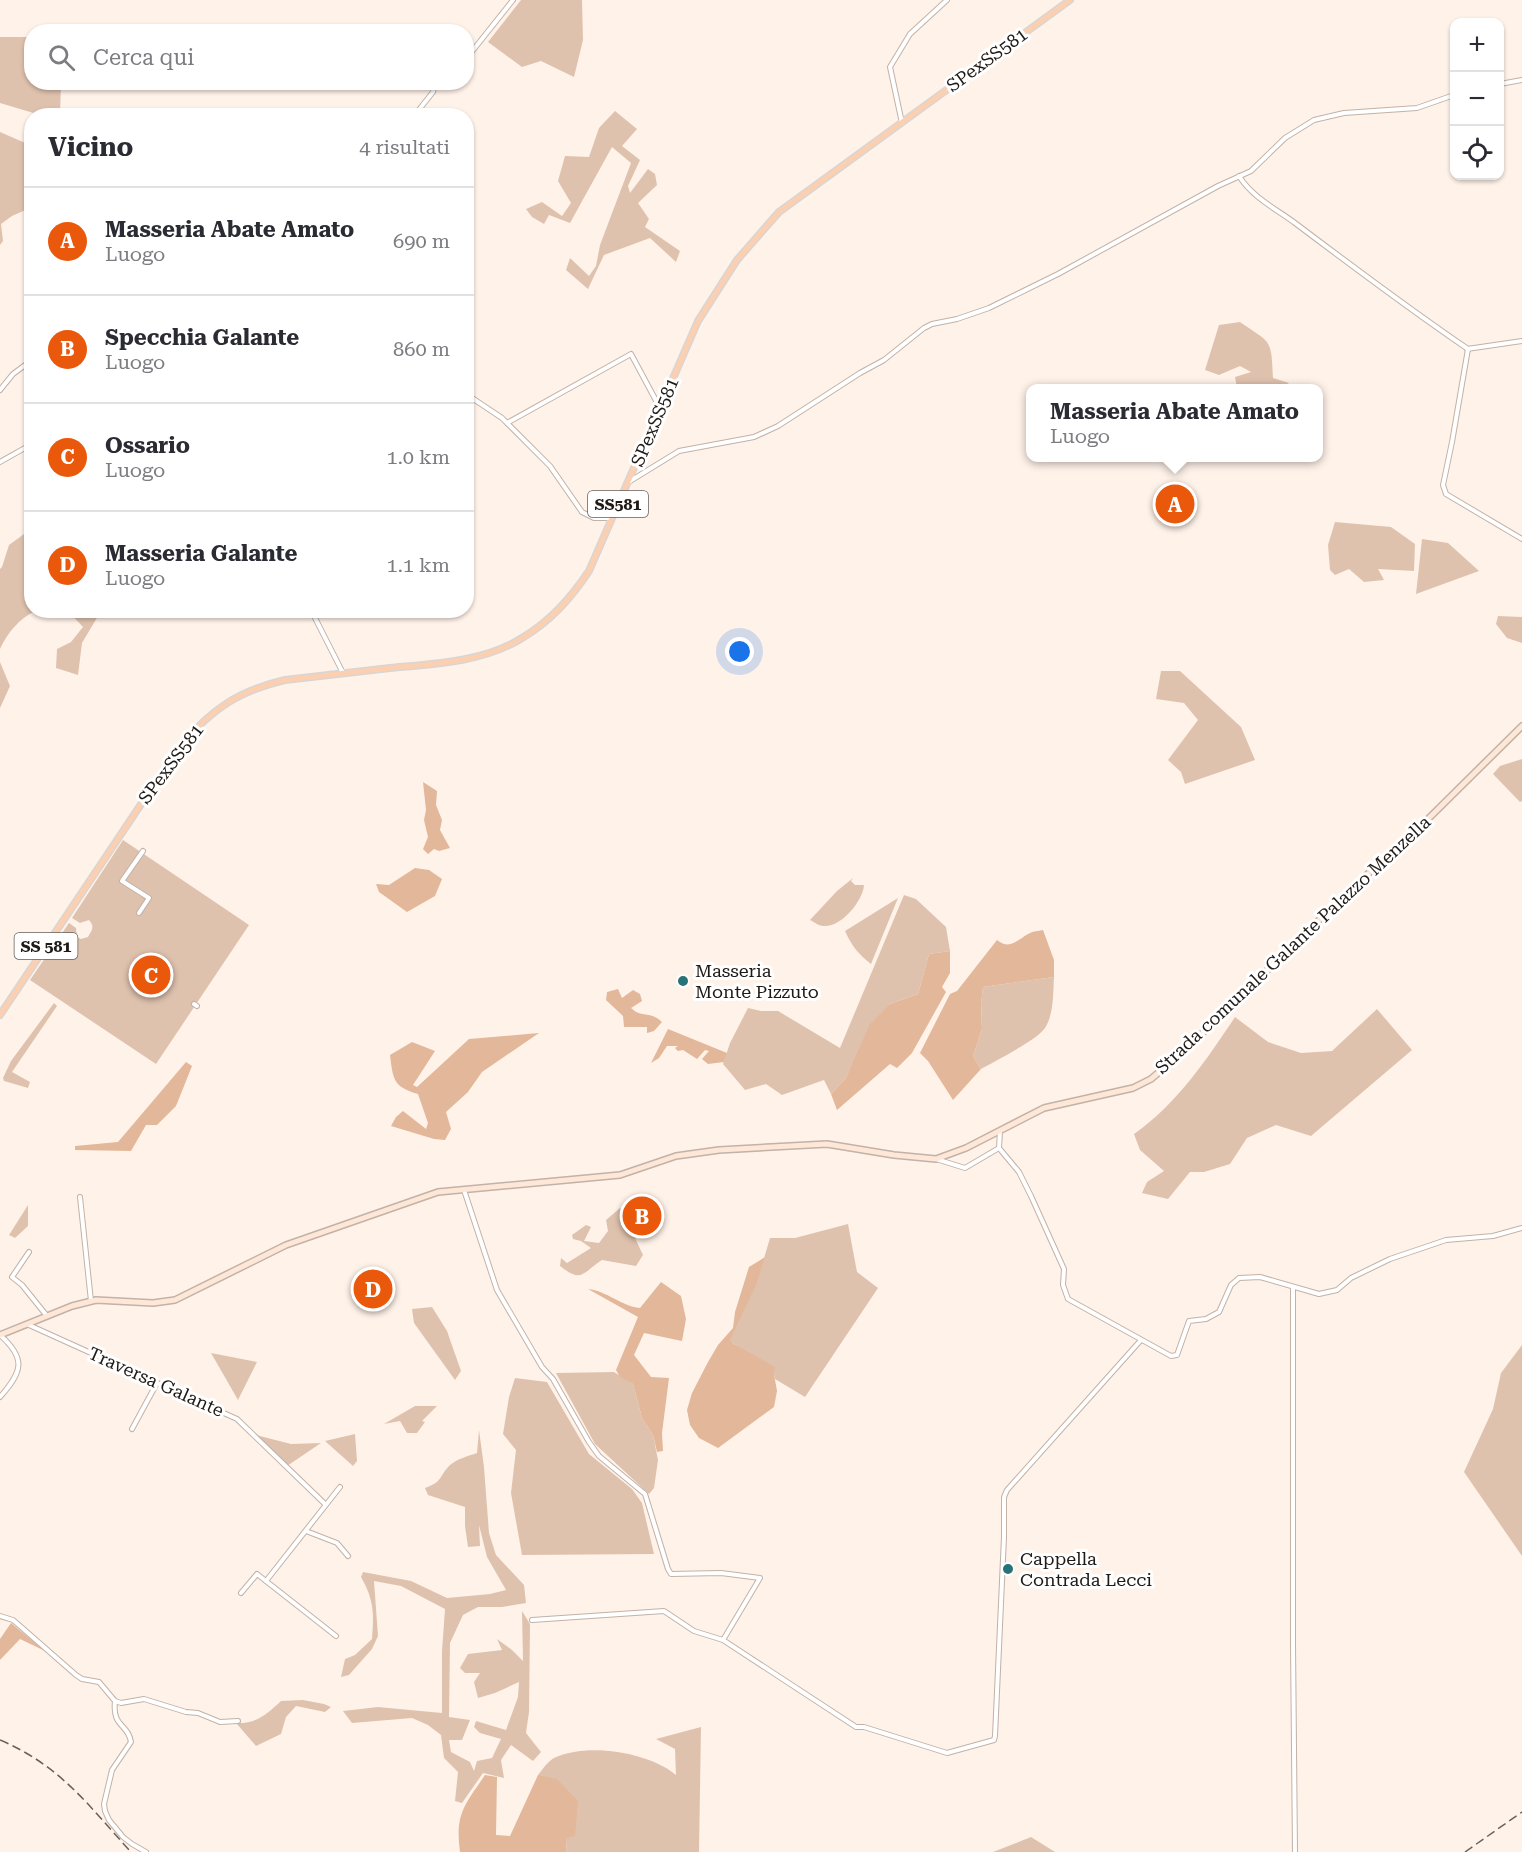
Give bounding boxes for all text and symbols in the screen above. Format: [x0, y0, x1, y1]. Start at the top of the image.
map controls [1450, 18, 1504, 180]
button: + [1450, 18, 1504, 72]
street label: SPexSS581 [942, 23, 1031, 96]
search box [24, 24, 474, 90]
icon: search [45, 41, 78, 74]
text: Cerca qui [93, 45, 194, 70]
button: − [1450, 72, 1504, 126]
button: locate [1450, 126, 1504, 180]
text: Vicino [48, 132, 133, 162]
text: 4 risultati [359, 135, 450, 159]
text: Masseria Abate Amato [105, 217, 354, 242]
text: A [60, 229, 75, 253]
text: 690 m [393, 229, 450, 253]
text: Luogo [105, 242, 165, 266]
text: Specchia Galante [105, 325, 299, 350]
text: B [60, 337, 75, 361]
text: 860 m [393, 337, 450, 361]
text: Luogo [105, 350, 165, 374]
street label: SPexSS581 [626, 374, 683, 470]
popup [1026, 384, 1323, 462]
text: Masseria Abate Amato [1050, 399, 1299, 424]
text: Luogo [1050, 424, 1110, 448]
text: Ossario [105, 433, 190, 458]
text: C [61, 445, 75, 469]
text: 1.0 km [386, 445, 450, 469]
text: Luogo [105, 458, 165, 482]
pin: A [1156, 482, 1194, 526]
road number: SS581 [588, 491, 648, 517]
text: Masseria Galante [105, 541, 297, 566]
text: D [59, 553, 76, 577]
text: 1.1 km [386, 553, 450, 577]
text: Luogo [105, 566, 165, 590]
your location [725, 637, 754, 666]
street label: SPexSS581 [134, 720, 208, 808]
street label: Strada comunale Galante Palazzo Menzella [1151, 811, 1435, 1078]
road number: SS 581 [15, 933, 78, 959]
pin: C [132, 952, 170, 998]
place label: Masseria Monte Pizzuto [695, 960, 819, 1002]
marker: Masseria Monte Pizzuto [676, 974, 690, 988]
pin: B [622, 1194, 662, 1238]
pin: D [354, 1266, 392, 1312]
street label: Traversa Galante [85, 1342, 227, 1421]
place label: Cappella Contrada Lecci [1020, 1548, 1152, 1590]
marker: Cappella Contrada Lecci [1001, 1562, 1015, 1576]

